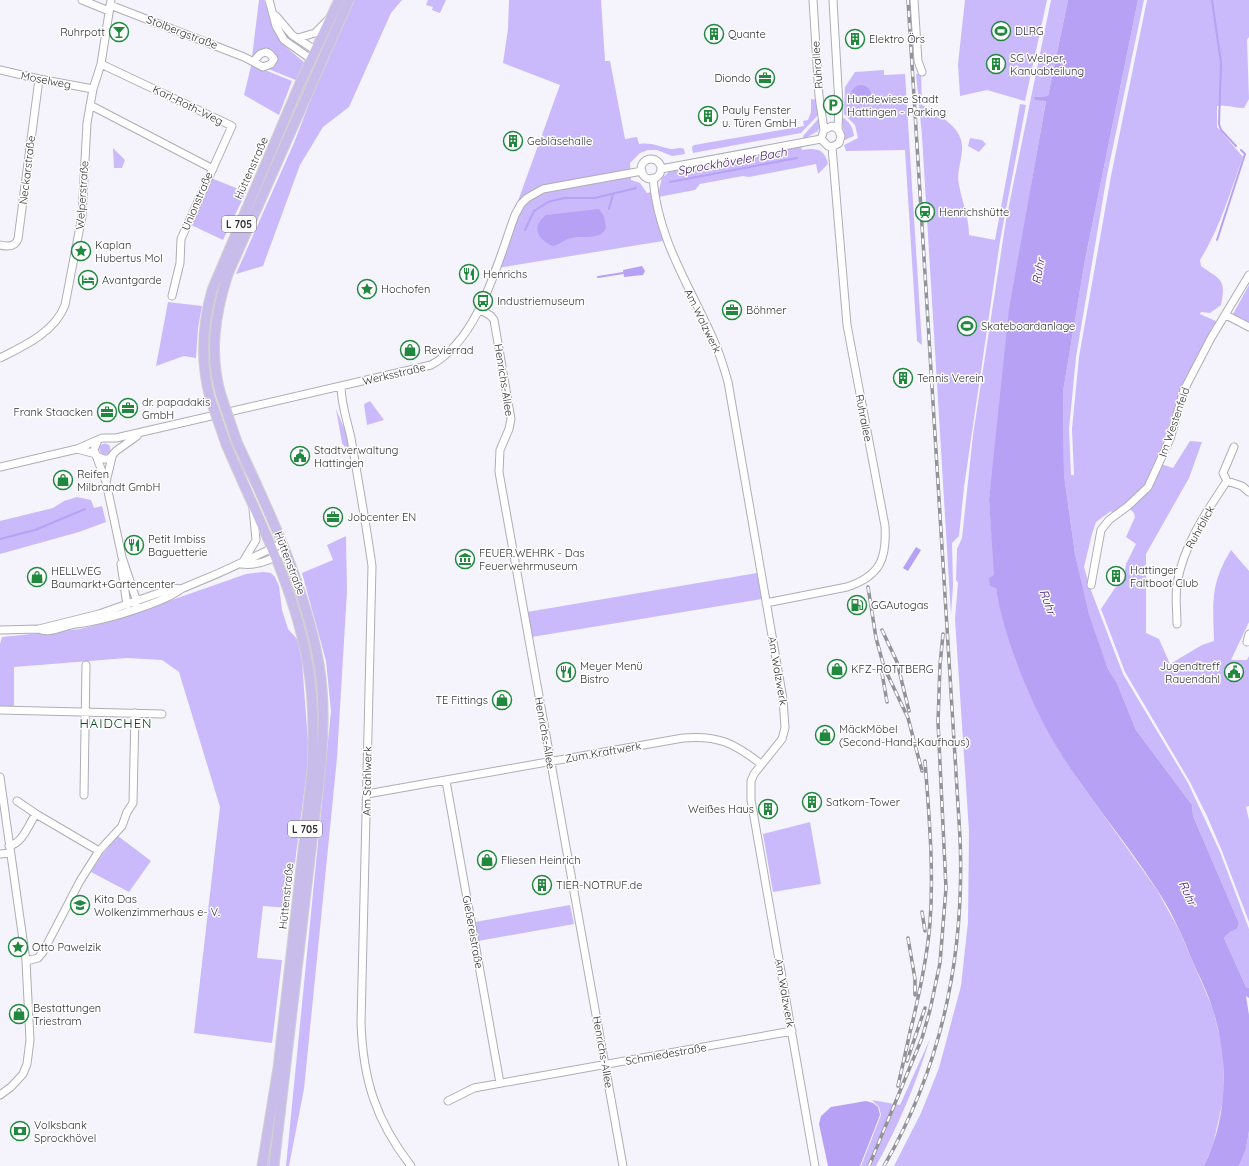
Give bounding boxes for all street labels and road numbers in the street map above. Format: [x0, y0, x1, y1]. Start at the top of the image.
street label: Stolbergstraße [144, 12, 220, 52]
street label: Ruhrallee [808, 41, 826, 89]
street label: Moselweg [20, 68, 72, 92]
street label: Karl-Roth-Weg [150, 82, 226, 128]
street label: Neckarstraße [16, 135, 38, 205]
street label: Hüttenstraße [231, 135, 271, 201]
street label: Welperstraße [73, 160, 91, 230]
street label: Unionstraße [178, 170, 216, 232]
road number: L 705 [222, 216, 256, 232]
street label: Am Walzwerk [681, 287, 725, 356]
street label: Henrichs-Allee [491, 343, 517, 417]
street label: Werksstraße [361, 360, 427, 388]
street label: Im Westenfeld [1156, 385, 1192, 459]
street label: Ruhrallee [853, 393, 875, 443]
street label: Ruhrblick [1182, 503, 1218, 551]
street label: Hüttenstraße [272, 529, 308, 597]
street label: Am Walzwerk [765, 635, 791, 707]
street label: Henrichs-Allee [532, 696, 558, 770]
street label: Zum Kraftwerk [564, 738, 642, 766]
street label: Am Stahlwerk [359, 746, 375, 816]
road number: L 705 [288, 821, 322, 837]
street label: Hüttenstraße [276, 862, 296, 930]
street label: Gießereistraße [460, 894, 486, 970]
street label: Am Walzwerk [772, 957, 798, 1029]
street label: Henrichs-Allee [590, 1015, 616, 1089]
street label: Schmiedestraße [624, 1040, 708, 1068]

